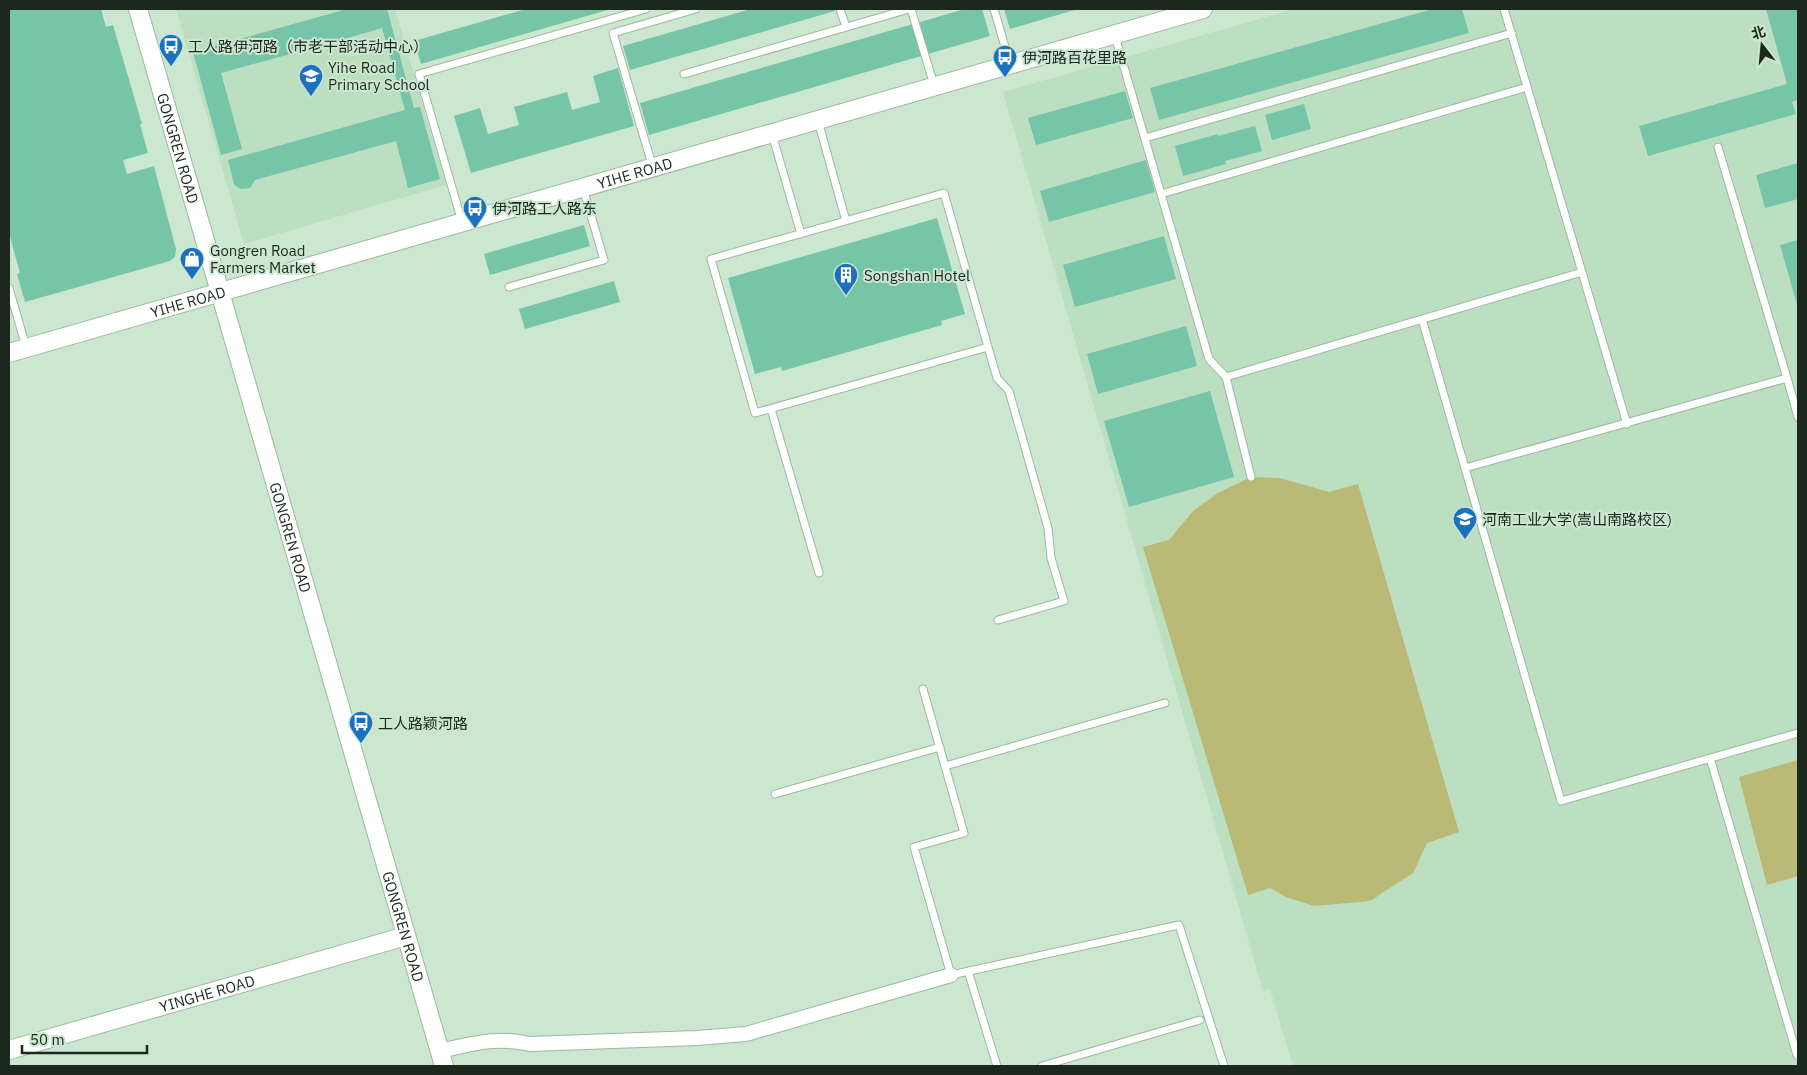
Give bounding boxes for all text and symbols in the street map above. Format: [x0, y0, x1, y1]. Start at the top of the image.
north arrow [1737, 20, 1787, 70]
text: 北 [1749, 22, 1768, 43]
bus stop icon: 工人路伊河路（市老干部活动中心） [158, 33, 184, 67]
place label: 工人路伊河路（市老干部活动中心） [188, 37, 428, 56]
bus stop icon: 伊河路百花里路 [992, 44, 1018, 78]
place label: 伊河路百花里路 [1022, 48, 1127, 67]
place label: Yihe Road Primary School [328, 58, 430, 94]
school or university icon: Yihe Road Primary School [298, 63, 324, 97]
street label: GONGREN ROAD [153, 91, 203, 206]
street label: YIHE ROAD [595, 153, 674, 193]
bus stop icon: 伊河路工人路东 [462, 195, 488, 229]
place label: 伊河路工人路东 [492, 199, 597, 218]
place label: Gongren Road Farmers Market [210, 241, 316, 277]
shop icon: Gongren Road Farmers Market [179, 246, 205, 280]
building icon: Songshan Hotel [833, 262, 859, 296]
place label: Songshan Hotel [864, 266, 970, 285]
street label: YIHE ROAD [148, 282, 228, 321]
street label: GONGREN ROAD [266, 480, 316, 595]
school or university icon: 河南工业大学(嵩山南路校区) [1452, 506, 1478, 540]
place label: 河南工业大学(嵩山南路校区) [1482, 510, 1672, 529]
bus stop icon: 工人路颖河路 [348, 710, 374, 744]
place label: 工人路颖河路 [378, 714, 468, 733]
street label: GONGREN ROAD [379, 869, 429, 984]
street label: YINGHE ROAD [157, 970, 257, 1016]
scale bar [22, 1022, 148, 1054]
text: 50 m [30, 1030, 65, 1049]

